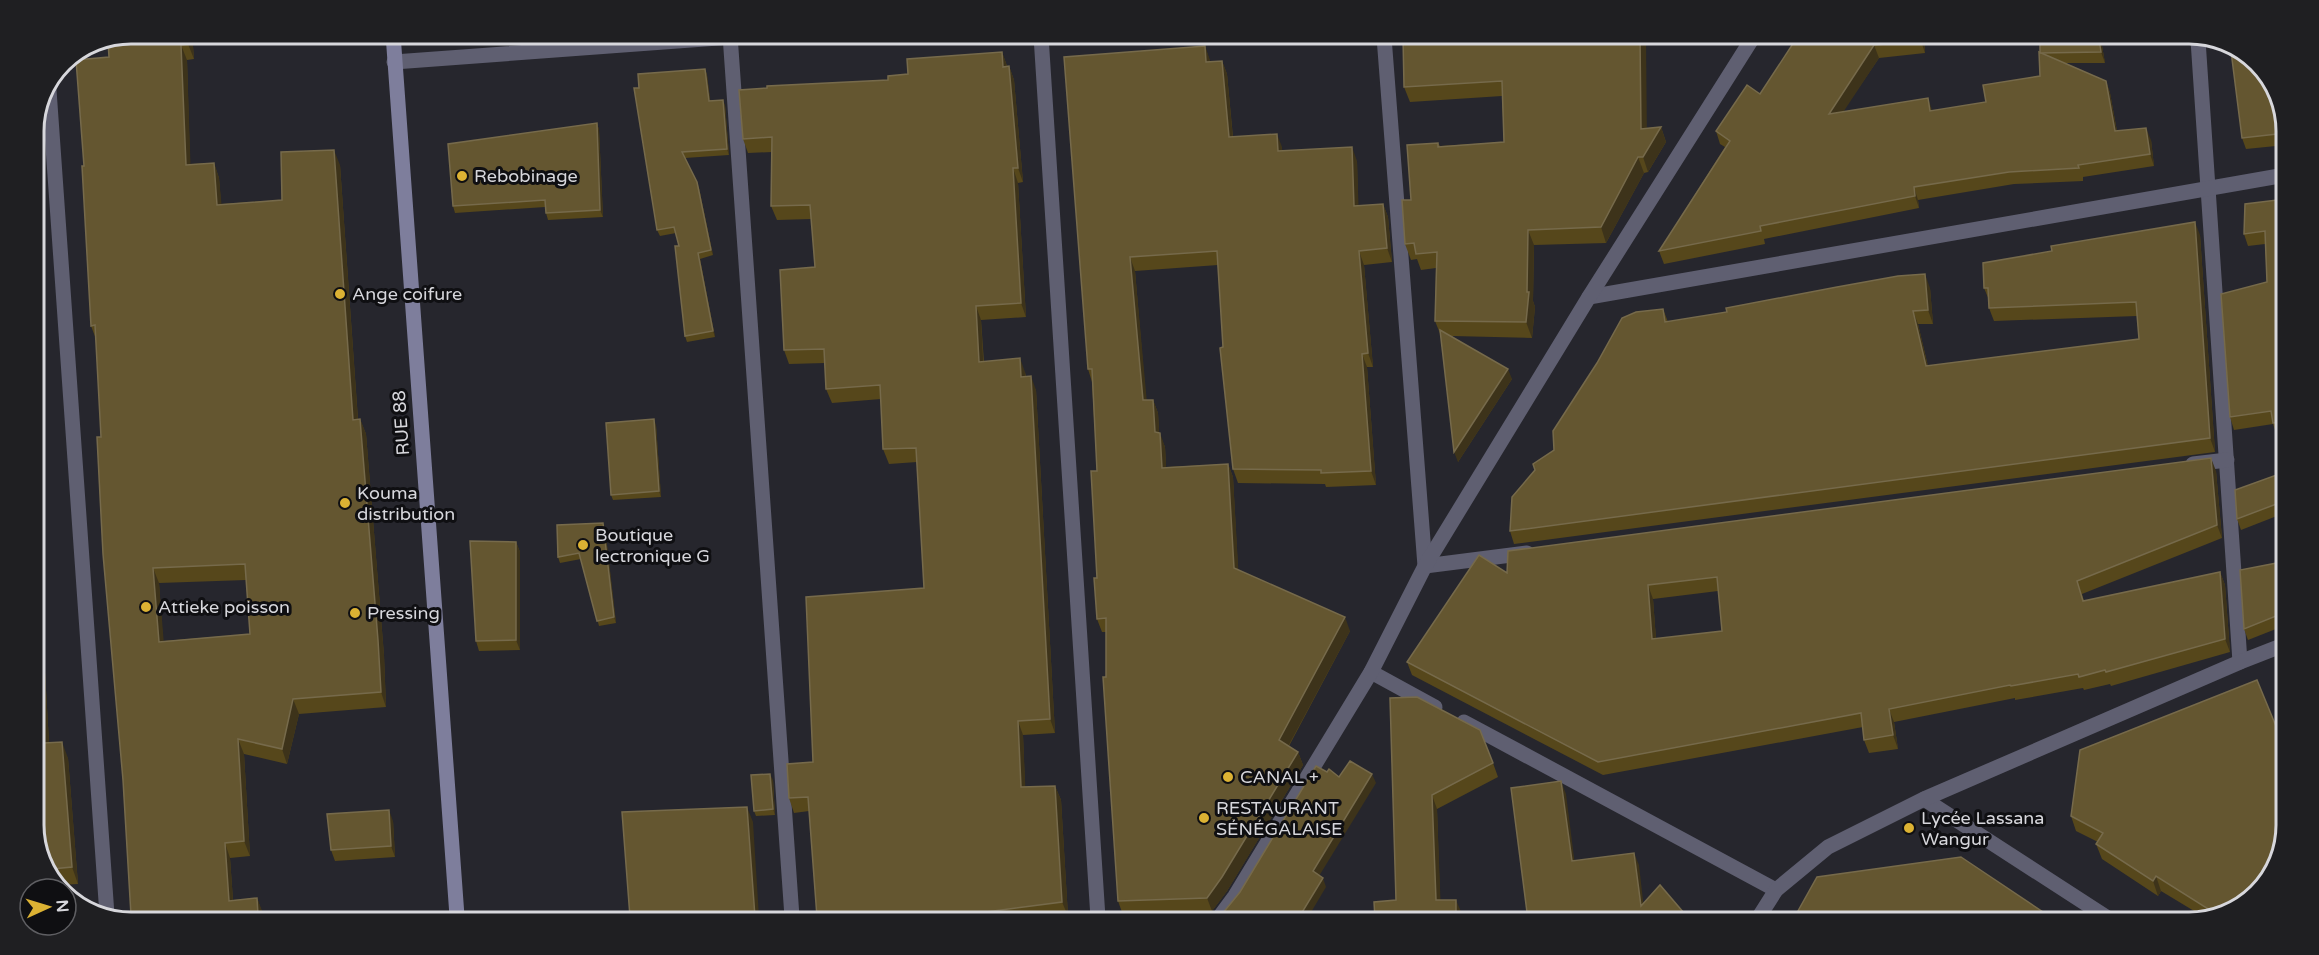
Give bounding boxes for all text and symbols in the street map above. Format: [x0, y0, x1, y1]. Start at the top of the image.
place label: Rebobinage [474, 165, 578, 187]
marker: Rebobinage [455, 169, 469, 183]
place label: Ange coifure [352, 283, 462, 305]
marker: Ange coifure [333, 287, 347, 301]
street label: RUE 88 [388, 390, 414, 456]
place label: Kouma distribution [357, 482, 455, 525]
marker: Kouma distribution [338, 496, 352, 510]
place label: Boutique lectronique G [595, 524, 710, 567]
marker: Boutique lectronique G [576, 538, 590, 552]
place label: Attieke poisson [158, 596, 290, 618]
marker: Attieke poisson [139, 600, 153, 614]
place label: Pressing [367, 602, 440, 624]
marker: Pressing [348, 606, 362, 620]
place label: CANAL + [1240, 766, 1319, 788]
marker: CANAL + [1221, 770, 1235, 784]
place label: RESTAURANT SÉNÉGALAISE [1216, 797, 1343, 840]
place label: Lycée Lassana Wangur [1921, 807, 2044, 850]
marker: RESTAURANT SÉNÉGALAISE [1197, 811, 1211, 825]
marker: Lycée Lassana Wangur [1902, 821, 1916, 835]
north arrow [18, 877, 78, 937]
text: N [52, 899, 72, 913]

